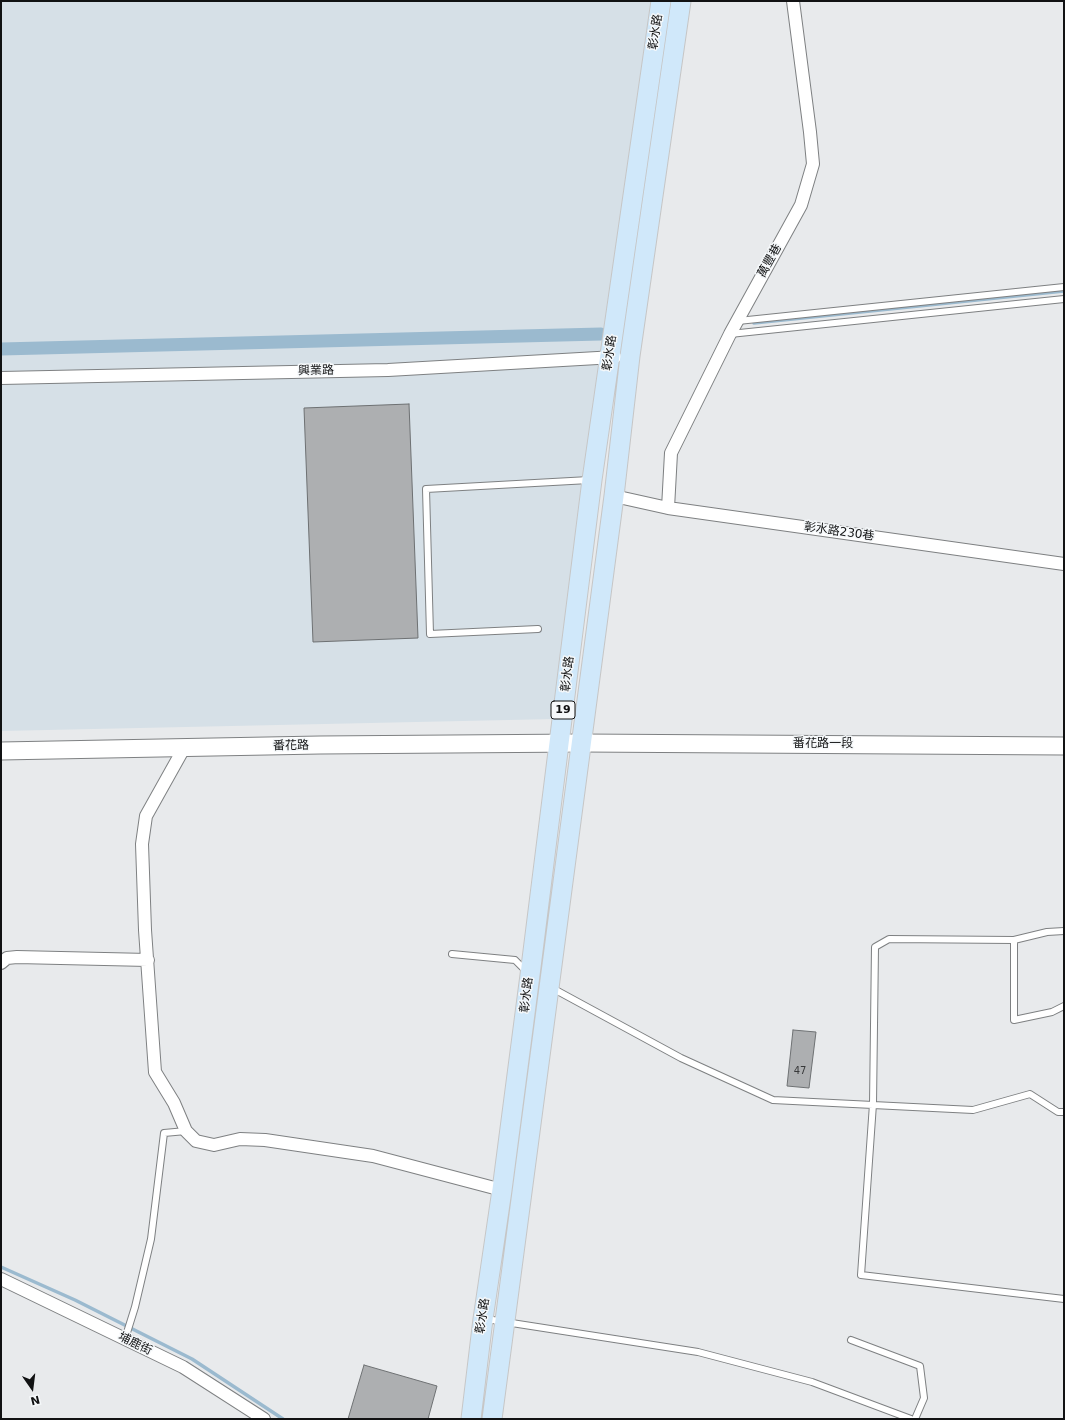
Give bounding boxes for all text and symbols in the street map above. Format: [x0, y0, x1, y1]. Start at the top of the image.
street label: 彰水路 [646, 13, 666, 51]
street label: 萬豐巷 [755, 242, 785, 280]
street label: 彰水路 [600, 334, 620, 372]
street label: 興業路 [298, 363, 334, 379]
street label: 彰水路230巷 [803, 520, 875, 544]
street label: 彰水路 [559, 655, 577, 693]
road number: 19 [551, 701, 575, 719]
street label: 番花路一段 [793, 737, 853, 751]
street label: 番花路 [273, 738, 309, 754]
street label: 彰水路 [518, 976, 536, 1014]
house number: 47 [794, 1065, 806, 1077]
street label: 彰水路 [473, 1297, 493, 1335]
street label: 埔鹿街 [116, 1330, 154, 1358]
north arrow [12, 1368, 52, 1408]
text: N [29, 1393, 41, 1408]

